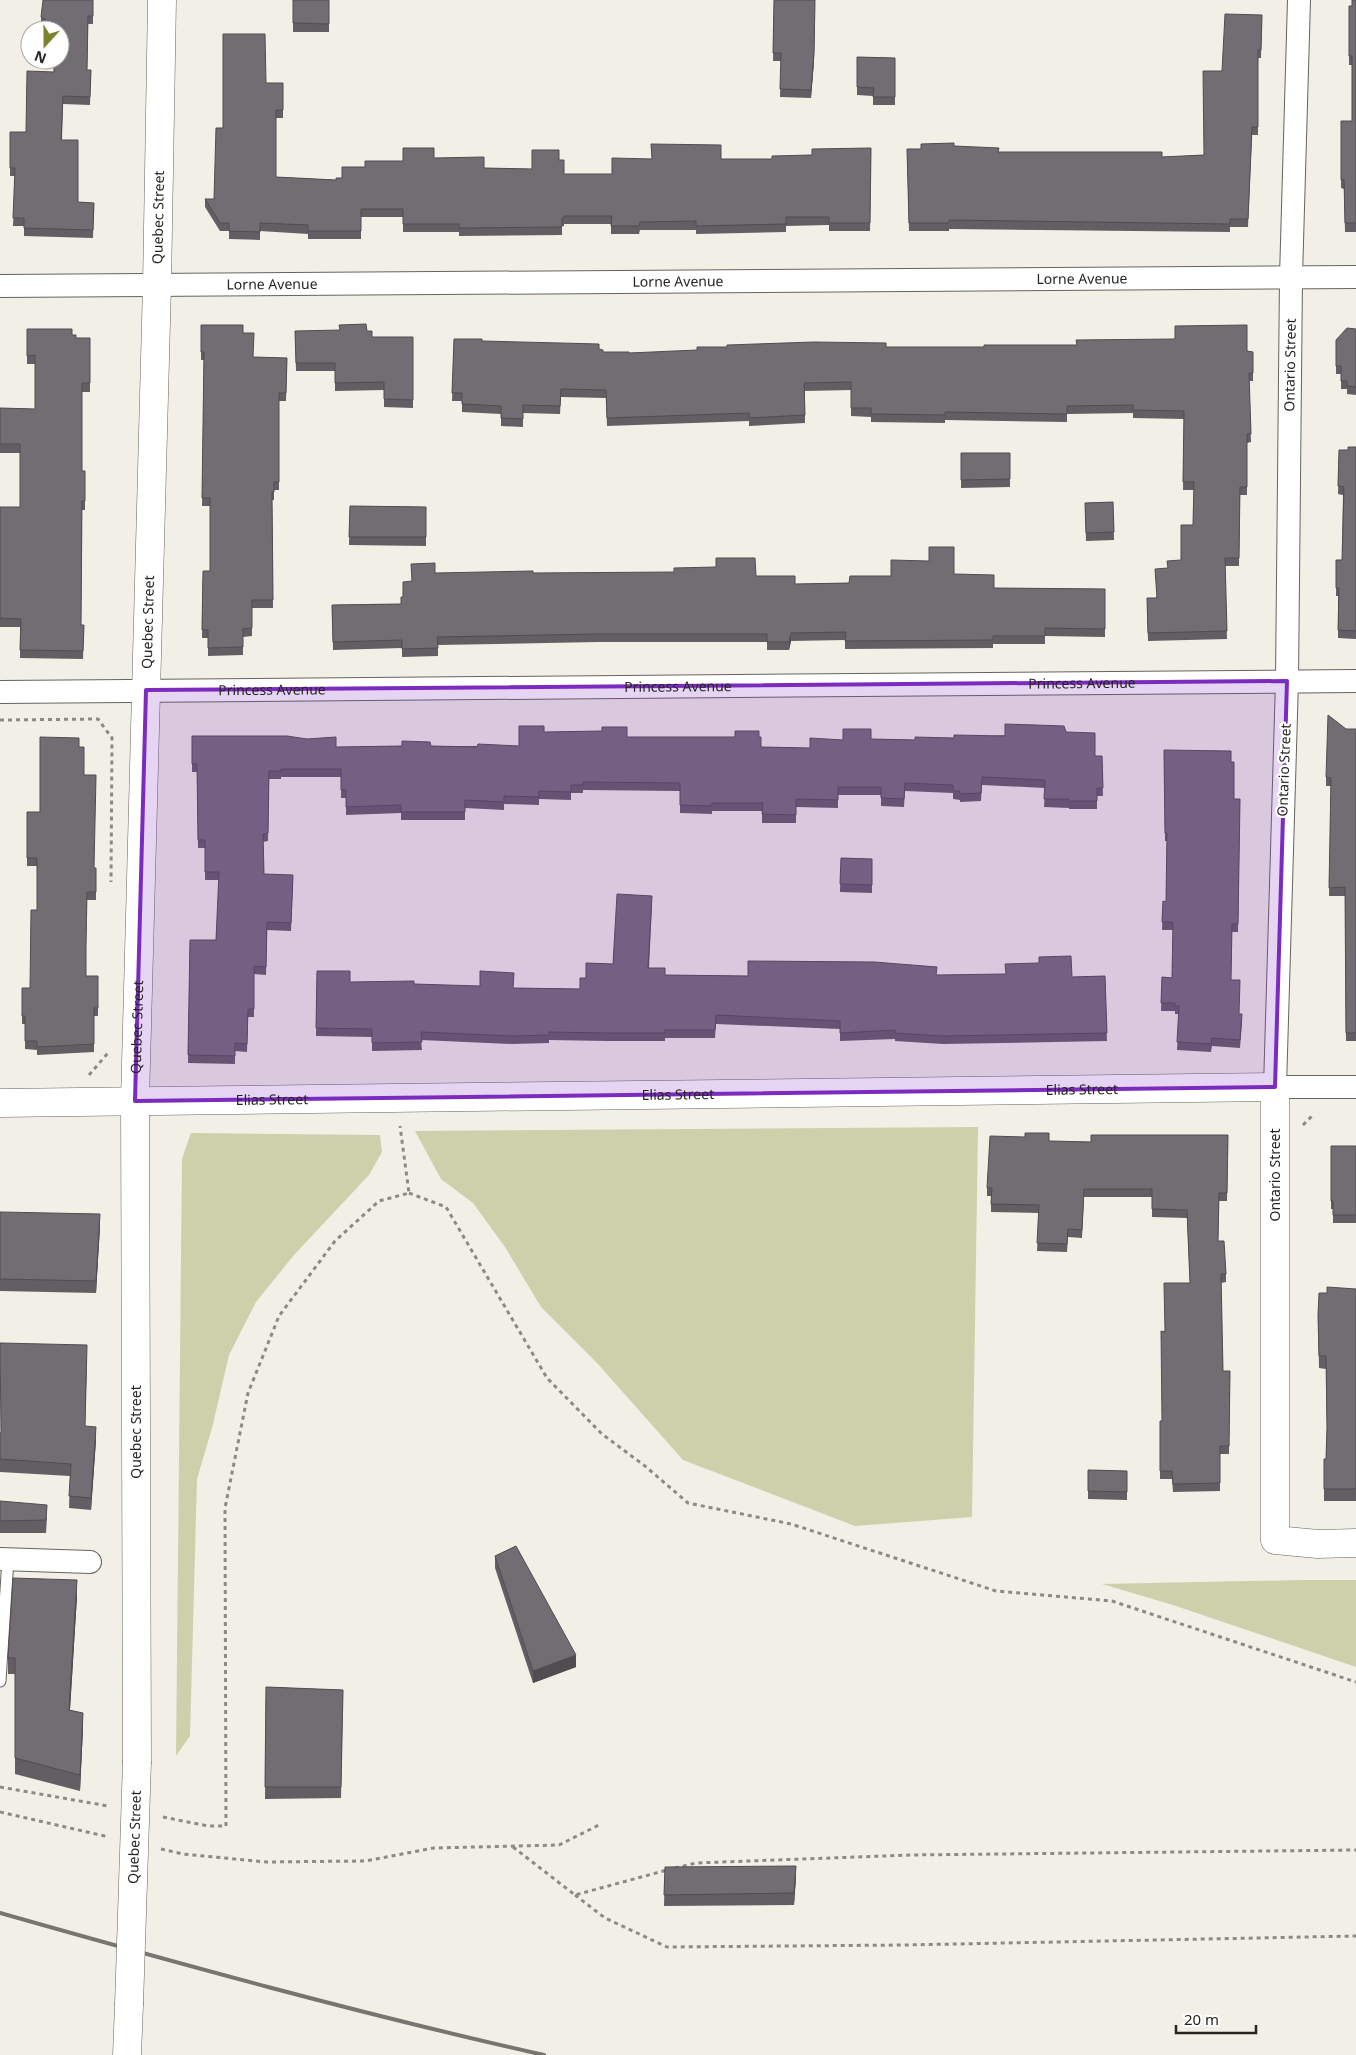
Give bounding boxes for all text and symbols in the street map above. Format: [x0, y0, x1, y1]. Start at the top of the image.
north arrow [20, 20, 70, 70]
text: N [31, 47, 49, 69]
street label: Quebec Street [147, 170, 168, 264]
street label: Lorne Avenue [1036, 269, 1128, 288]
street label: Lorne Avenue [632, 271, 724, 291]
street label: Lorne Avenue [226, 274, 318, 293]
street label: Ontario Street [1279, 318, 1300, 412]
street label: Quebec Street [137, 575, 158, 669]
street label: Princess Avenue [1028, 673, 1136, 693]
street label: Princess Avenue [624, 676, 732, 696]
street label: Princess Avenue [218, 679, 326, 699]
street label: Ontario Street [1272, 723, 1295, 817]
street label: Quebec Street [126, 980, 147, 1074]
street label: Elias Street [1046, 1079, 1118, 1099]
street label: Elias Street [642, 1084, 714, 1104]
street label: Elias Street [236, 1089, 308, 1109]
street label: Ontario Street [1265, 1128, 1284, 1222]
street label: Quebec Street [126, 1385, 145, 1479]
street label: Quebec Street [123, 1790, 145, 1884]
scale bar [1176, 2002, 1256, 2034]
text: 20 m [1184, 2009, 1219, 2029]

